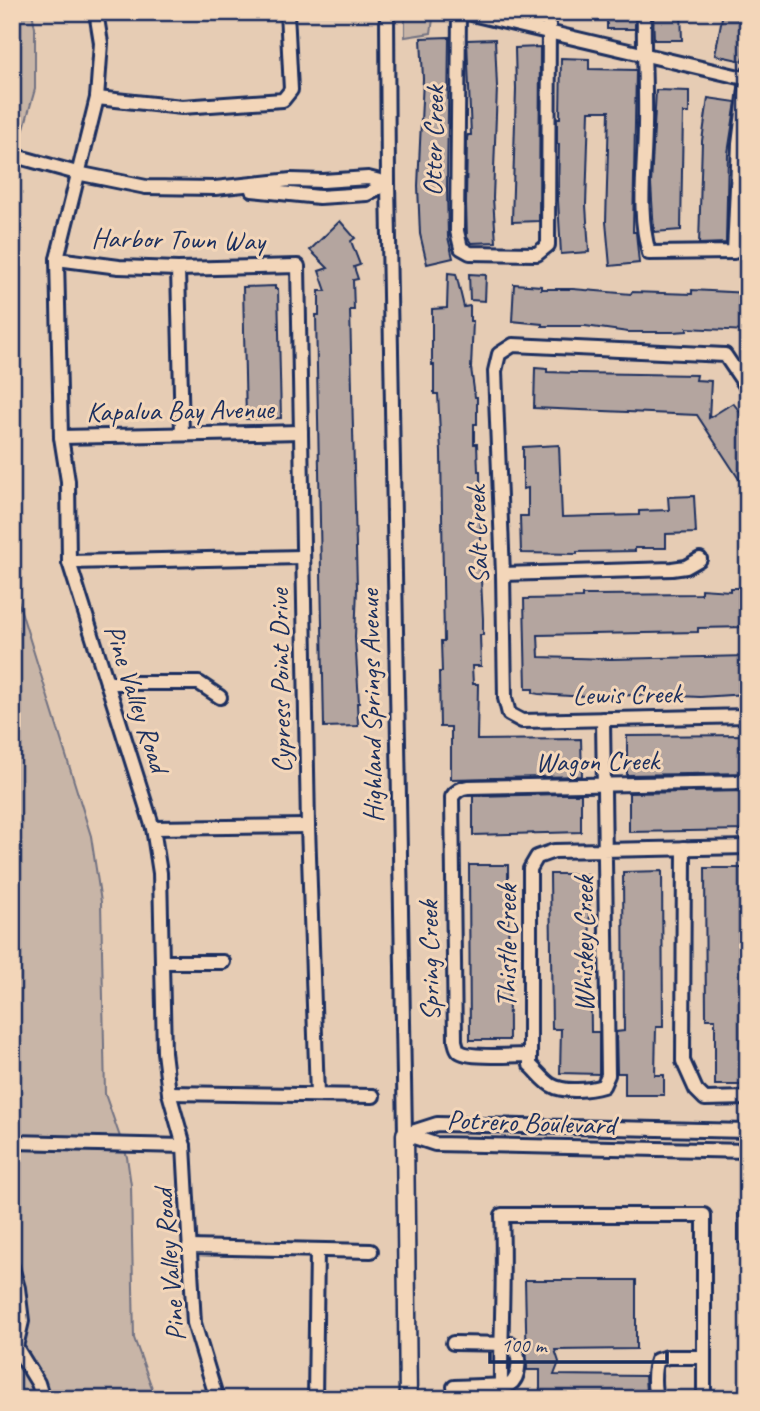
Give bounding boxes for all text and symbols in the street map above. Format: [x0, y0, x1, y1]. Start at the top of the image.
street label: Otter Creek [415, 84, 451, 197]
street label: Harbor Town Way [91, 220, 267, 258]
street label: Kapalua Bay Avenue [86, 391, 276, 429]
street label: Salt Creek [458, 482, 496, 585]
street label: Cypress Point Drive [261, 587, 299, 773]
street label: Highland Springs Avenue [351, 587, 391, 823]
street label: Pine Valley Road [97, 620, 179, 780]
street label: Lewis Creek [572, 676, 685, 712]
street label: Wagon Creek [535, 742, 662, 780]
street label: Whiskey Creek [566, 874, 601, 1012]
street label: Thistle Creek [489, 883, 524, 1007]
street label: Spring Creek [410, 899, 448, 1022]
street label: Potrero Boulevard [446, 1102, 620, 1143]
street label: Pine Valley Road [145, 1183, 193, 1343]
scale bar [490, 1320, 667, 1364]
text: 100 m [501, 1332, 548, 1358]

